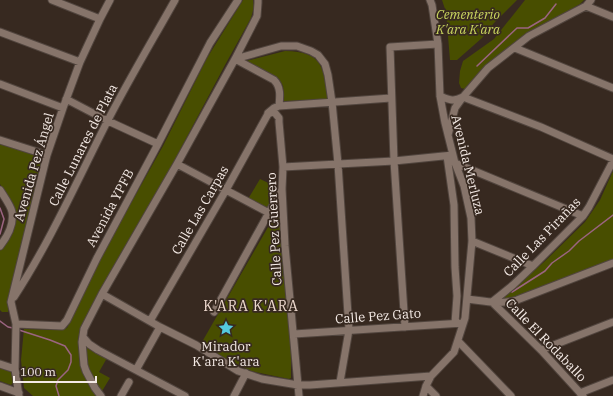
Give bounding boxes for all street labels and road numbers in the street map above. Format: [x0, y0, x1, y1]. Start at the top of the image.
street label: Calle Lunares de Plata [45, 81, 121, 209]
street label: Avenida Pez Ángel [10, 111, 58, 223]
street label: Avenida Merluza [447, 113, 489, 217]
street label: Calle Las Carpas [168, 162, 232, 258]
street label: Avenida YPFB [82, 166, 138, 250]
street label: Calle Pez Guerrero [263, 172, 285, 286]
street label: Calle Las Pirañas [500, 194, 584, 280]
street label: Calle El Rodaballo [502, 295, 590, 385]
street label: Calle Pez Gato [335, 305, 421, 327]

